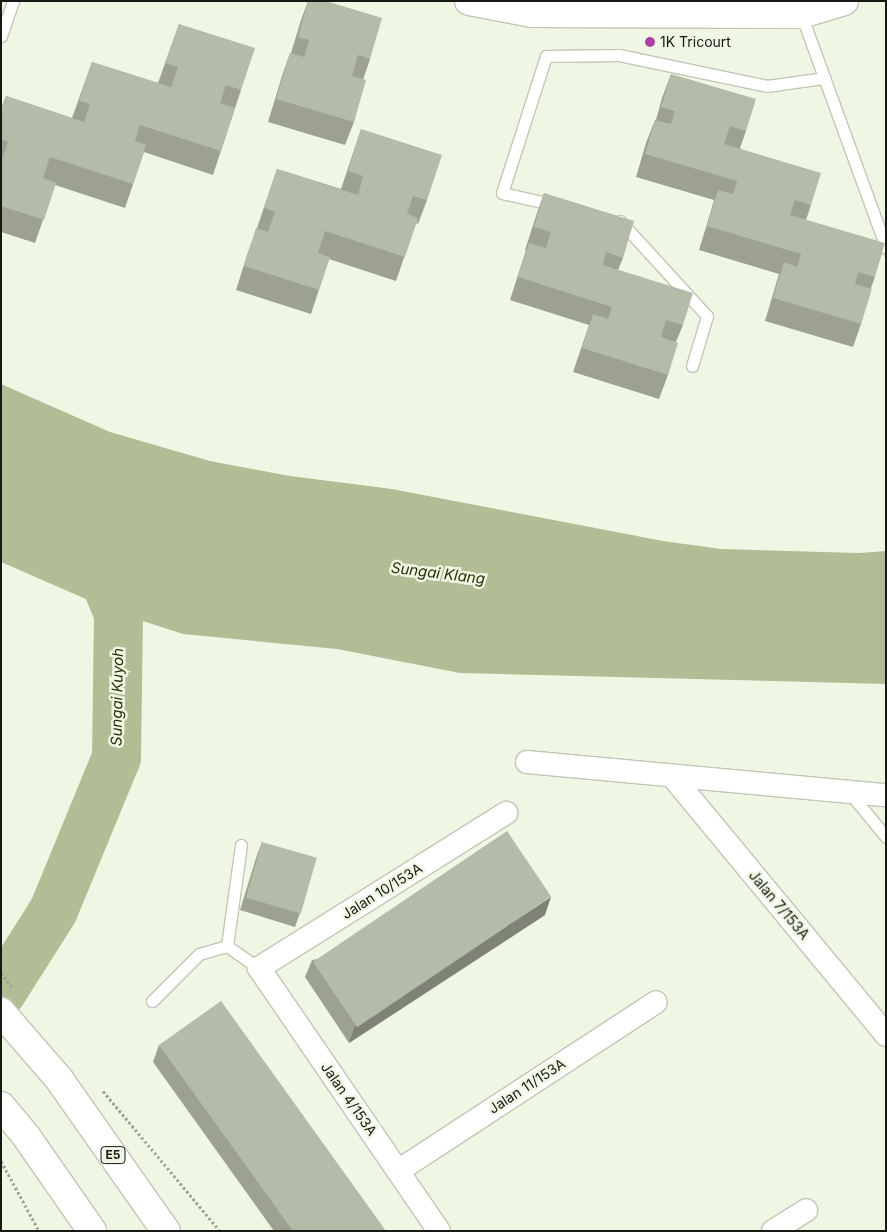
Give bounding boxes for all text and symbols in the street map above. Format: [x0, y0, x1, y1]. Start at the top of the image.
place label: 1K Tricourt [660, 34, 731, 50]
marker: 1K Tricourt [644, 36, 656, 48]
water label: Sungai Klang [390, 558, 486, 588]
water label: Sungai Kuyoh [107, 648, 127, 746]
street label: Jalan 10/153A [339, 860, 425, 922]
street label: Jalan 7/153A [745, 867, 813, 943]
street label: Jalan 11/153A [485, 1055, 569, 1117]
street label: Jalan 4/153A [317, 1059, 381, 1139]
road number: E5 [100, 1146, 126, 1164]

